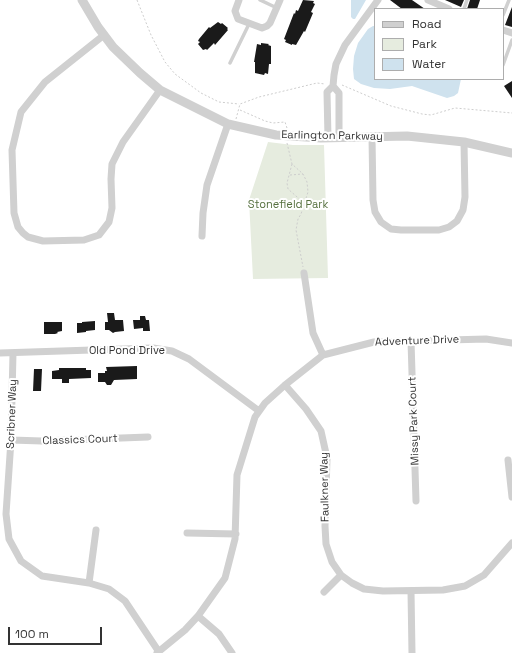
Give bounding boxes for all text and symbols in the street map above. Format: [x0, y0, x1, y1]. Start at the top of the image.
legend [374, 8, 504, 80]
text: Road [412, 16, 441, 32]
text: Park [412, 36, 437, 52]
text: Water [412, 56, 446, 72]
street label: Earlington Parkway [281, 129, 383, 143]
park label: Stonefield Park [248, 198, 328, 212]
street label: Adventure Drive [375, 333, 459, 349]
street label: Old Pond Drive [89, 344, 165, 358]
street label: Missy Park Court [406, 376, 422, 466]
street label: Scribner Way [4, 379, 20, 449]
street label: Classics Court [42, 432, 118, 448]
street label: Faulkner Way [318, 452, 332, 522]
scale bar [10, 619, 104, 645]
text: 100 m [15, 626, 49, 642]

